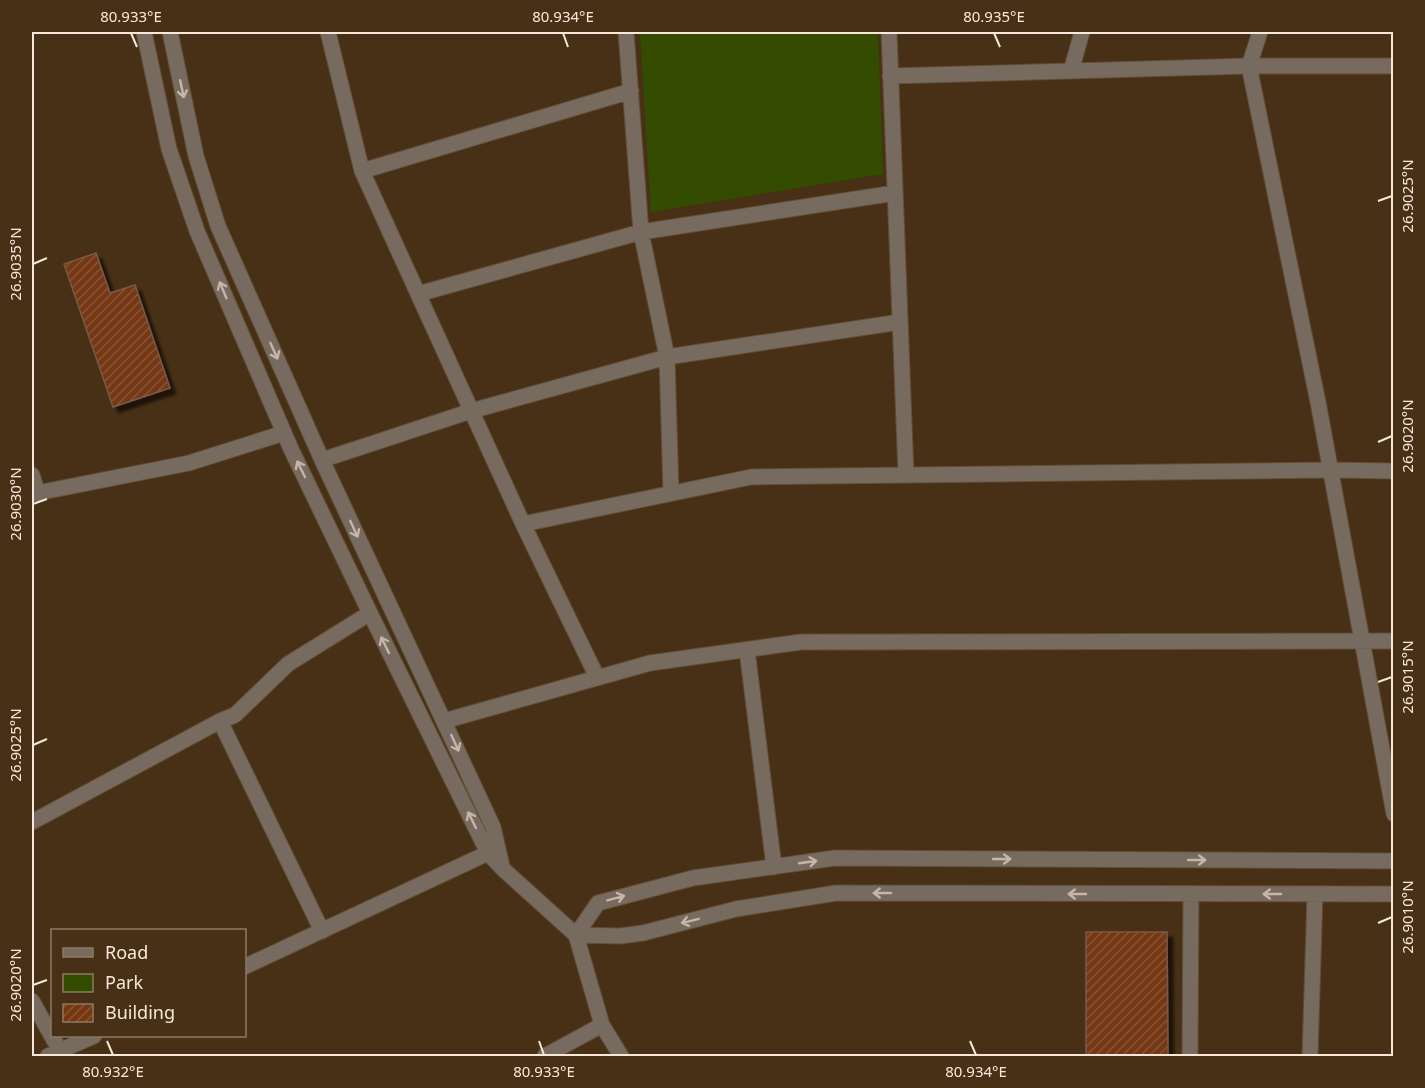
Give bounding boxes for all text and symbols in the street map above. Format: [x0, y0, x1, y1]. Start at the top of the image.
text: 80.933°E [100, 6, 162, 26]
text: 80.934°E [532, 6, 594, 26]
text: 80.935°E [963, 6, 1025, 26]
one-way arrow [177, 78, 188, 98]
text: 26.9025°N [1397, 159, 1417, 233]
text: 26.9035°N [5, 227, 25, 301]
one-way arrow [217, 282, 228, 300]
one-way arrow [268, 342, 280, 360]
text: 26.9020°N [1397, 399, 1417, 473]
one-way arrow [294, 461, 306, 479]
text: 26.9030°N [5, 467, 25, 541]
one-way arrow [349, 519, 361, 537]
one-way arrow [379, 636, 391, 654]
text: 26.9015°N [1397, 640, 1417, 714]
text: 26.9025°N [5, 708, 25, 782]
one-way arrow [449, 734, 461, 752]
one-way arrow [466, 811, 477, 829]
one-way arrow [992, 853, 1012, 865]
one-way arrow [1187, 854, 1207, 866]
one-way arrow [797, 857, 817, 868]
text: 26.9010°N [1397, 880, 1417, 954]
one-way arrow [873, 887, 893, 899]
one-way arrow [1068, 888, 1088, 900]
one-way arrow [1263, 888, 1283, 900]
one-way arrow [606, 892, 625, 903]
one-way arrow [681, 916, 700, 928]
legend [51, 929, 246, 1037]
text: Road [105, 940, 148, 964]
text: 26.9020°N [5, 948, 25, 1022]
text: Park [105, 970, 143, 994]
text: Building [105, 1000, 175, 1024]
text: 80.932°E [82, 1061, 144, 1081]
text: 80.933°E [513, 1061, 575, 1081]
text: 80.934°E [945, 1061, 1007, 1081]

